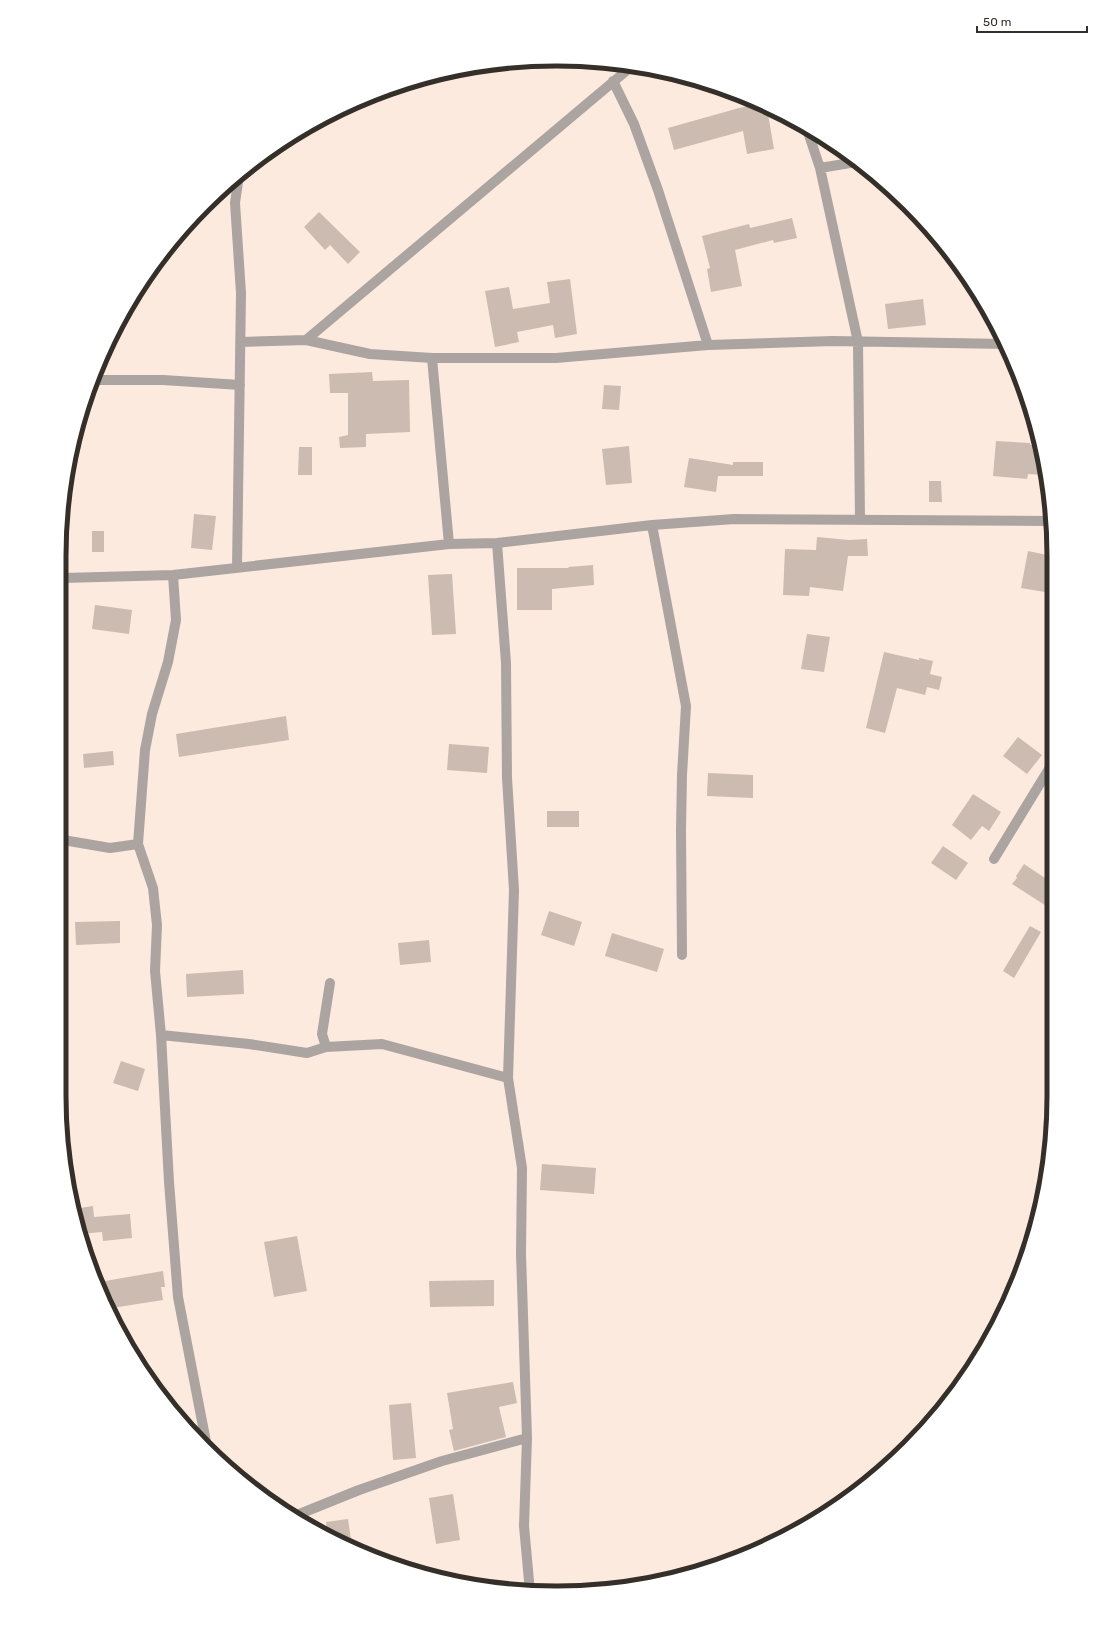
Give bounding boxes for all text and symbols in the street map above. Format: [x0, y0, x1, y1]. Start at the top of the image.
scale bar [977, 8, 1087, 34]
text: 50 m [983, 15, 1011, 29]

